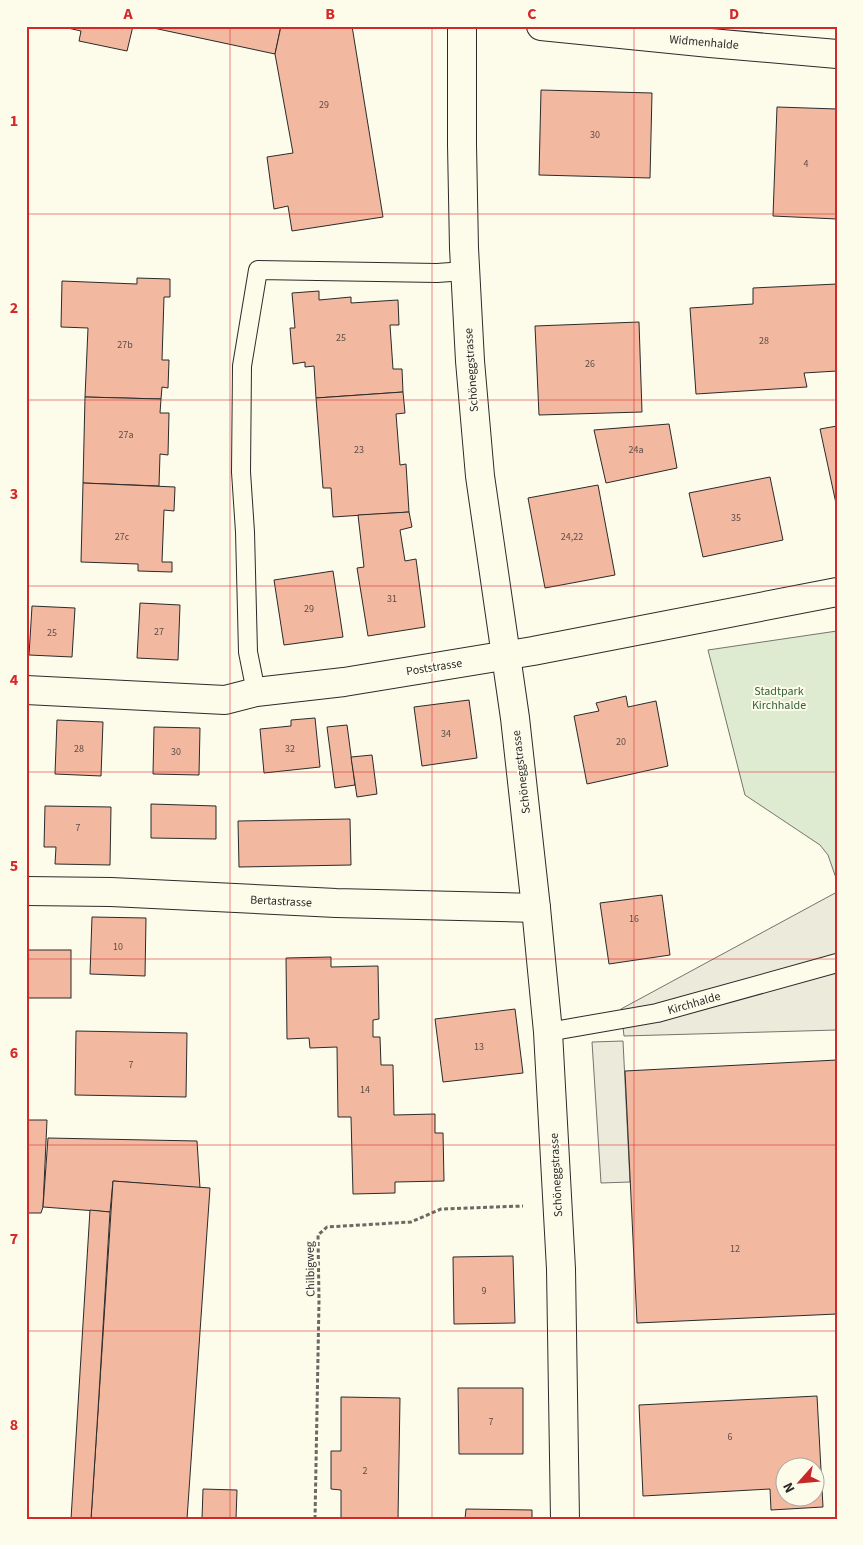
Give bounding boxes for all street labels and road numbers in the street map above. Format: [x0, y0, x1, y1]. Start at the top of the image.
street label: Widmenhalde [668, 31, 739, 54]
street label: Schöneggstrasse [460, 327, 483, 413]
street label: Poststrasse [405, 655, 463, 680]
street label: Schöneggstrasse [508, 729, 535, 815]
street label: Bertastrasse [250, 891, 312, 912]
street label: Kirchhalde [666, 988, 723, 1019]
street label: Schöneggstrasse [546, 1132, 567, 1217]
street label: Chilbigweg [302, 1241, 319, 1297]

